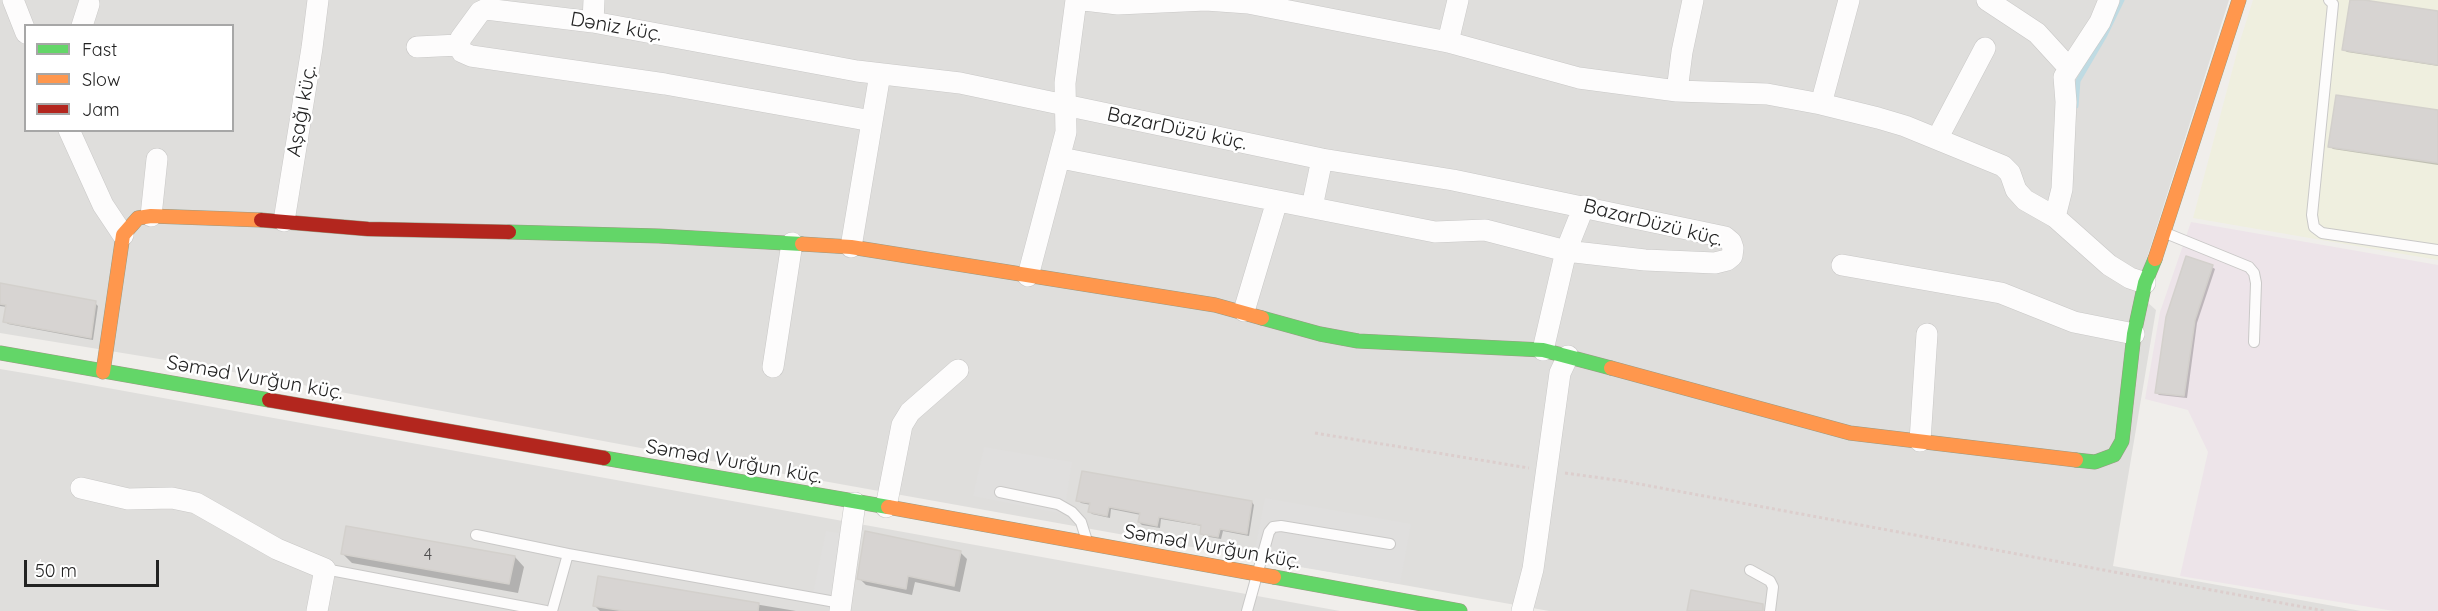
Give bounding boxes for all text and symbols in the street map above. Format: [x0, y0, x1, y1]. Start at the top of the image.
street label: Dəniz küç. [568, 7, 664, 47]
legend [24, 24, 234, 132]
text: Fast [82, 38, 117, 61]
street label: Aşağı küç. [282, 63, 322, 159]
text: Slow [82, 68, 120, 91]
text: Jam [82, 98, 120, 121]
street label: BazarDüzü küç. [1105, 102, 1249, 156]
street label: BazarDüzü küç. [1581, 194, 1725, 252]
street label: Səməd Vurğun küç. [165, 351, 345, 405]
street label: Səməd Vurğun küç. [644, 435, 824, 489]
street label: Səməd Vurğun küç. [1122, 520, 1302, 574]
house number: 4 [424, 545, 432, 565]
scale bar [27, 548, 162, 586]
text: 50 m [35, 559, 77, 582]

